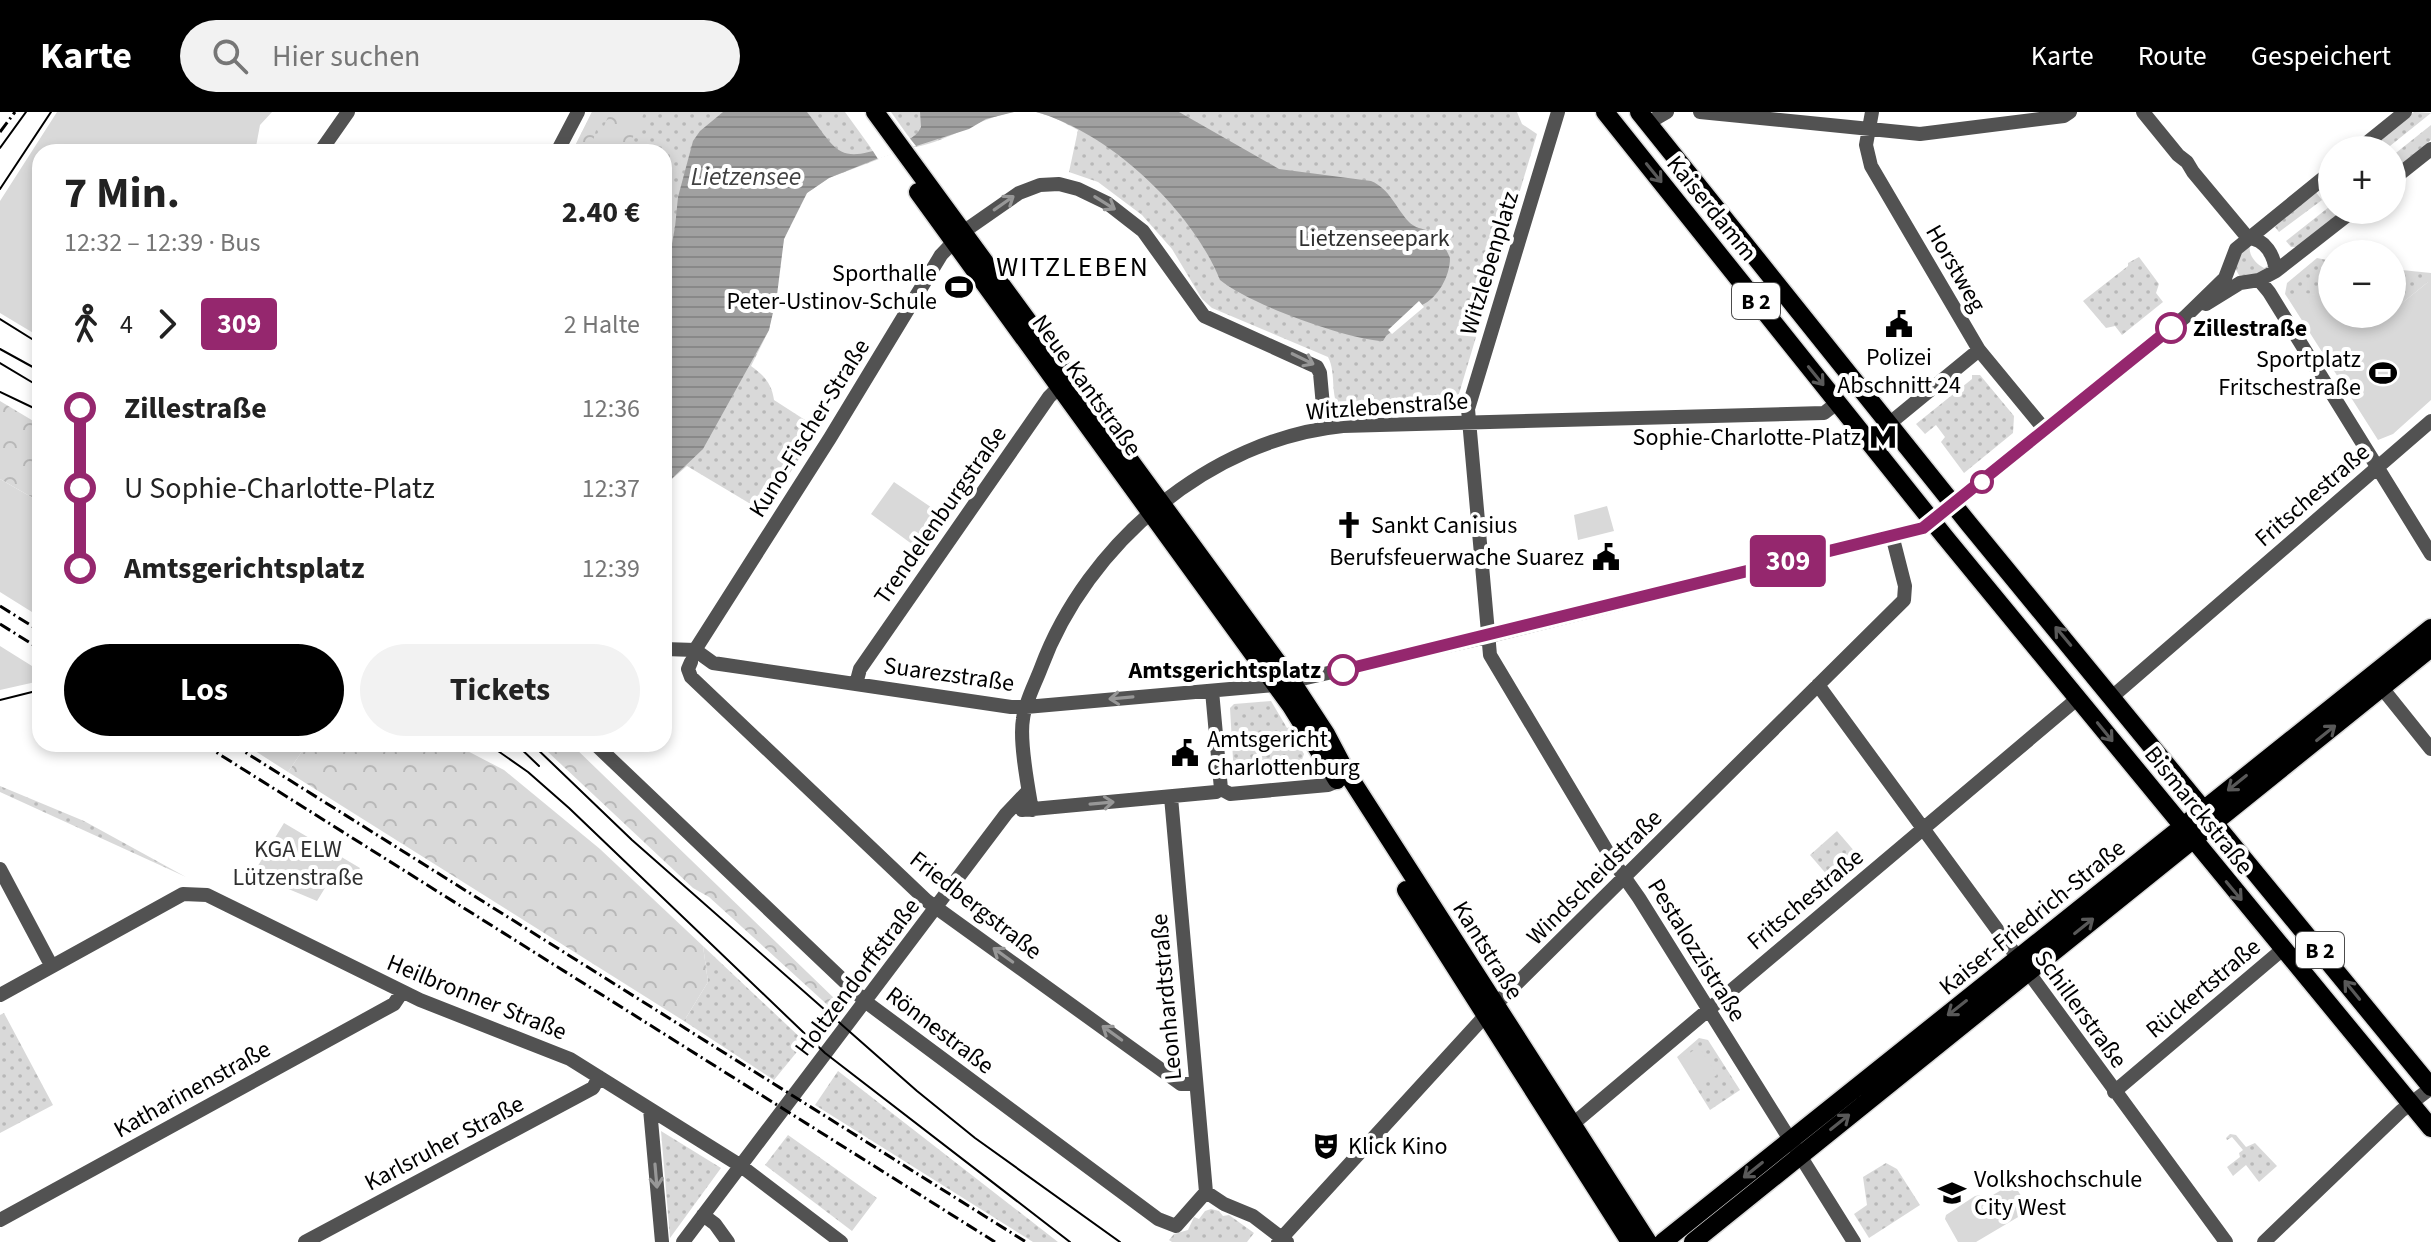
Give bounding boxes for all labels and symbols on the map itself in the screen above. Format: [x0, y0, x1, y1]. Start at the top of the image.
street label: Kaiserdamm [1658, 148, 1765, 269]
water label: Lietzensee [691, 158, 801, 195]
one-way arrow [1645, 162, 1662, 183]
street label: Witzlebenplatz [1451, 187, 1528, 339]
one-way arrow [992, 195, 1014, 211]
one-way arrow [1093, 195, 1116, 211]
street label: Horstweg [1917, 218, 1995, 318]
park label: Lietzenseepark [1298, 221, 1450, 256]
district label: WITZLEBEN [996, 247, 1150, 287]
place label: Sporthalle Peter-Ustinov-Schule [726, 256, 937, 319]
sports icon: Sporthalle Peter-Ustinov-Schule [944, 272, 974, 302]
road number: B 2 [1732, 283, 1780, 319]
street label: Neue Kantstraße [1023, 307, 1150, 463]
public building icon: Polizei Abschnitt 24 [1884, 309, 1914, 339]
place label: Zillestraße [2193, 311, 2307, 346]
marker: Zillestraße [2156, 313, 2186, 343]
street label: Kuno-Fischer-Straße [740, 332, 879, 524]
place label: Polizei Abschnitt 24 [1837, 340, 1961, 403]
place label: Sportplatz Fritschestraße [2218, 342, 2361, 405]
one-way arrow [1290, 352, 1314, 367]
sports icon: Sportplatz Fritschestraße [2368, 358, 2398, 388]
one-way arrow [1807, 365, 1825, 386]
street label: Witzlebenstraße [1305, 383, 1469, 430]
street label: Trendelenburgstraße [866, 419, 1015, 612]
place label: Sophie-Charlotte-Platz [1633, 420, 1861, 455]
metro station icon: Sophie-Charlotte-Platz [1868, 422, 1898, 452]
street label: Fritschestraße [2247, 435, 2378, 555]
unlabelled marker [1971, 471, 1993, 493]
place label: Sankt Canisius [1371, 508, 1517, 543]
church icon: Sankt Canisius [1334, 510, 1364, 540]
line badge: 309 [1742, 535, 1834, 587]
place label: Berufsfeuerwache Suarez [1329, 540, 1584, 575]
public building icon: Berufsfeuerwache Suarez [1591, 542, 1621, 572]
one-way arrow [2054, 626, 2072, 647]
street label: Suarezstraße [881, 648, 1016, 701]
place label: Amtsgerichtsplatz [1128, 653, 1321, 688]
marker: Amtsgerichtsplatz [1328, 655, 1358, 685]
one-way arrow [1108, 691, 1135, 706]
place label: Amtsgericht Charlottenburg [1207, 722, 1360, 785]
one-way arrow [2095, 722, 2113, 743]
one-way arrow [2315, 725, 2336, 742]
public building icon: Amtsgericht Charlottenburg [1170, 738, 1200, 768]
street label: Bismarckstraße [2136, 739, 2261, 882]
one-way arrow [2227, 774, 2248, 792]
one-way arrow [1088, 796, 1115, 811]
street label: Windscheidstraße [1518, 801, 1670, 953]
street label: Kaiser-Friedrich-Straße [1931, 831, 2133, 1004]
park label: KGA ELW Lützenstraße [233, 832, 363, 895]
street label: Fritschestraße [1739, 840, 1871, 959]
street label: Friedbergstraße [902, 843, 1049, 968]
street label: Pestalozzistraße [1639, 872, 1755, 1029]
one-way arrow [2225, 880, 2243, 901]
street label: Holtzendorffstraße [786, 891, 928, 1064]
street label: Kantstraße [1444, 894, 1532, 1006]
street label: Leonhardtstraße [1142, 912, 1191, 1082]
one-way arrow [2073, 917, 2094, 935]
street label: Rückertstraße [2138, 930, 2268, 1047]
road number: B 2 [2296, 932, 2344, 968]
street label: Schillerstraße [2026, 943, 2135, 1076]
street label: Heilbronner Straße [382, 945, 572, 1049]
one-way arrow [993, 947, 1014, 964]
street label: Rönnestraße [878, 978, 1001, 1083]
one-way arrow [2343, 980, 2361, 1001]
one-way arrow [1947, 999, 1968, 1017]
one-way arrow [1101, 1025, 1123, 1041]
street label: Katharinenstraße [107, 1032, 277, 1147]
street label: Karlsruher Straße [358, 1087, 530, 1200]
one-way arrow [1829, 1113, 1850, 1131]
place label: Klick Kino [1348, 1129, 1447, 1164]
theatre icon: Klick Kino [1311, 1131, 1341, 1161]
one-way arrow [1743, 1161, 1764, 1178]
one-way arrow [649, 1162, 664, 1189]
place label: Volkshochschule City West [1974, 1162, 2142, 1225]
school or university icon: Volkshochschule City West [1937, 1178, 1967, 1208]

